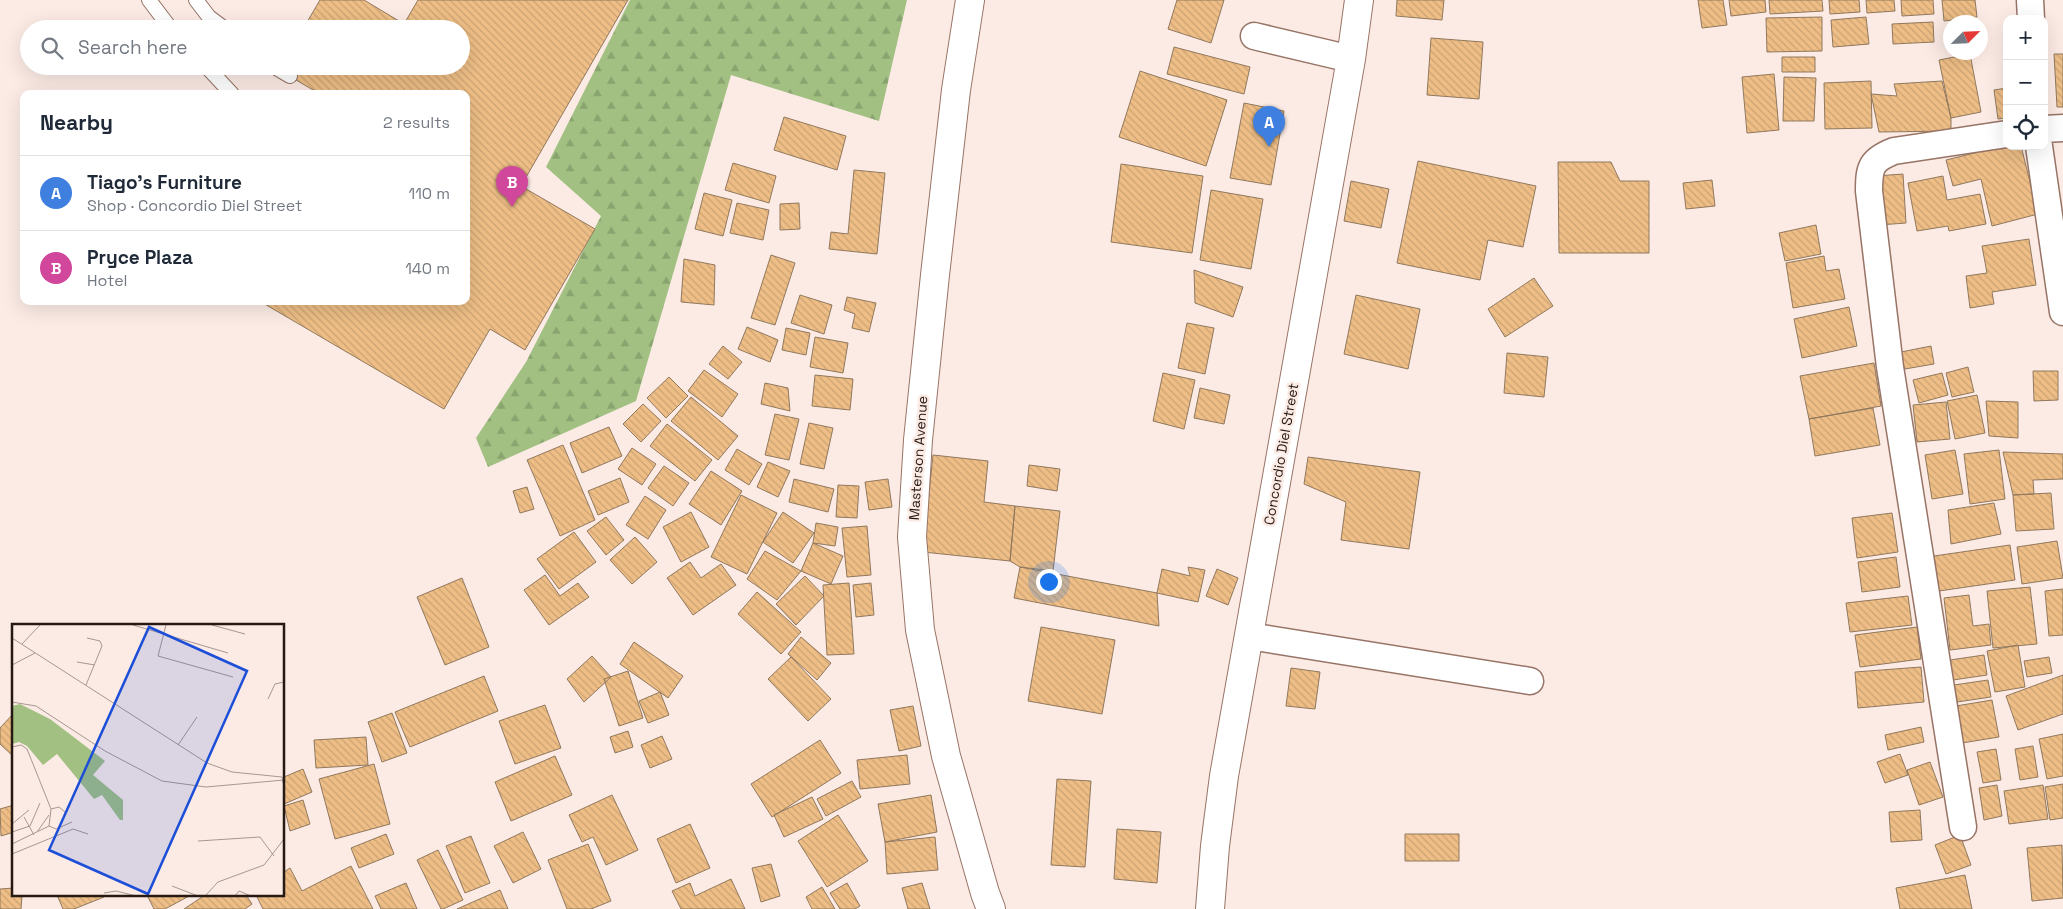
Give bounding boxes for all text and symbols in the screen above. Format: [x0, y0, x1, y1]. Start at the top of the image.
north arrow [1943, 15, 1988, 60]
map controls [2003, 15, 2048, 150]
button: + [2003, 15, 2048, 60]
search box [20, 20, 470, 75]
icon: search [38, 34, 66, 62]
text: Search here [78, 35, 188, 60]
button: − [2003, 60, 2048, 105]
button: locate [2003, 105, 2048, 150]
pin: A [1253, 106, 1285, 147]
text: Nearby [40, 109, 113, 136]
text: 2 results [383, 112, 450, 133]
pin: B [496, 166, 528, 207]
text: Tiago’s Furniture [87, 170, 242, 195]
text: A [51, 183, 61, 204]
text: 110 m [408, 183, 450, 204]
text: Shop · Concordio Diel Street [87, 195, 302, 216]
text: Pryce Plaza [87, 245, 193, 270]
text: B [51, 258, 61, 279]
text: 140 m [405, 258, 450, 279]
text: Hotel [87, 270, 128, 291]
street label: Concordio Diel Street [1260, 382, 1302, 526]
street label: Masterson Avenue [905, 395, 931, 521]
your location [1036, 569, 1062, 595]
inset map [12, 624, 285, 896]

